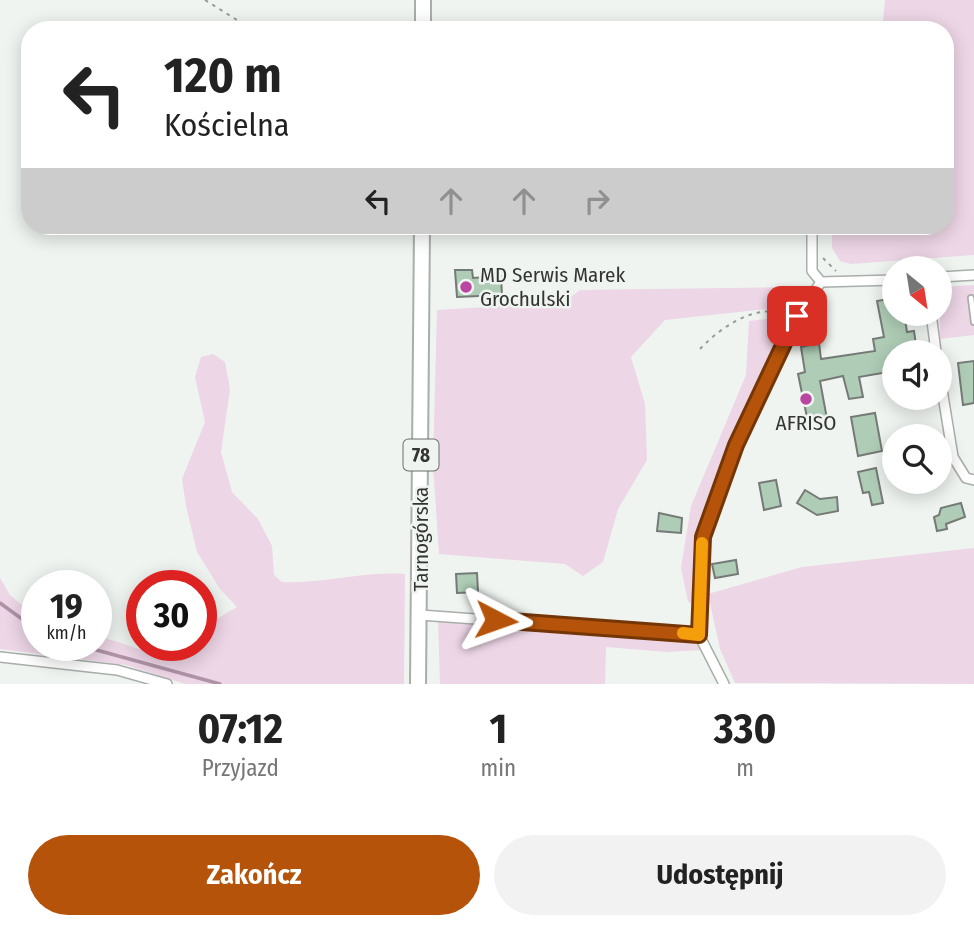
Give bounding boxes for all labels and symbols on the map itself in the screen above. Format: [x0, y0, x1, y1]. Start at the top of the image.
north arrow [882, 256, 952, 326]
place label: MD Serwis Marek Grochulski [480, 262, 625, 312]
marker: MD Serwis Marek Grochulski [458, 279, 474, 295]
pin [767, 286, 827, 346]
marker: AFRISO [798, 391, 814, 407]
place label: AFRISO [776, 410, 836, 436]
road number: 78 [404, 440, 438, 470]
street label: Tarnogórska [408, 487, 434, 591]
speed limit sign: 30 [126, 570, 217, 661]
position arrow [459, 583, 533, 657]

